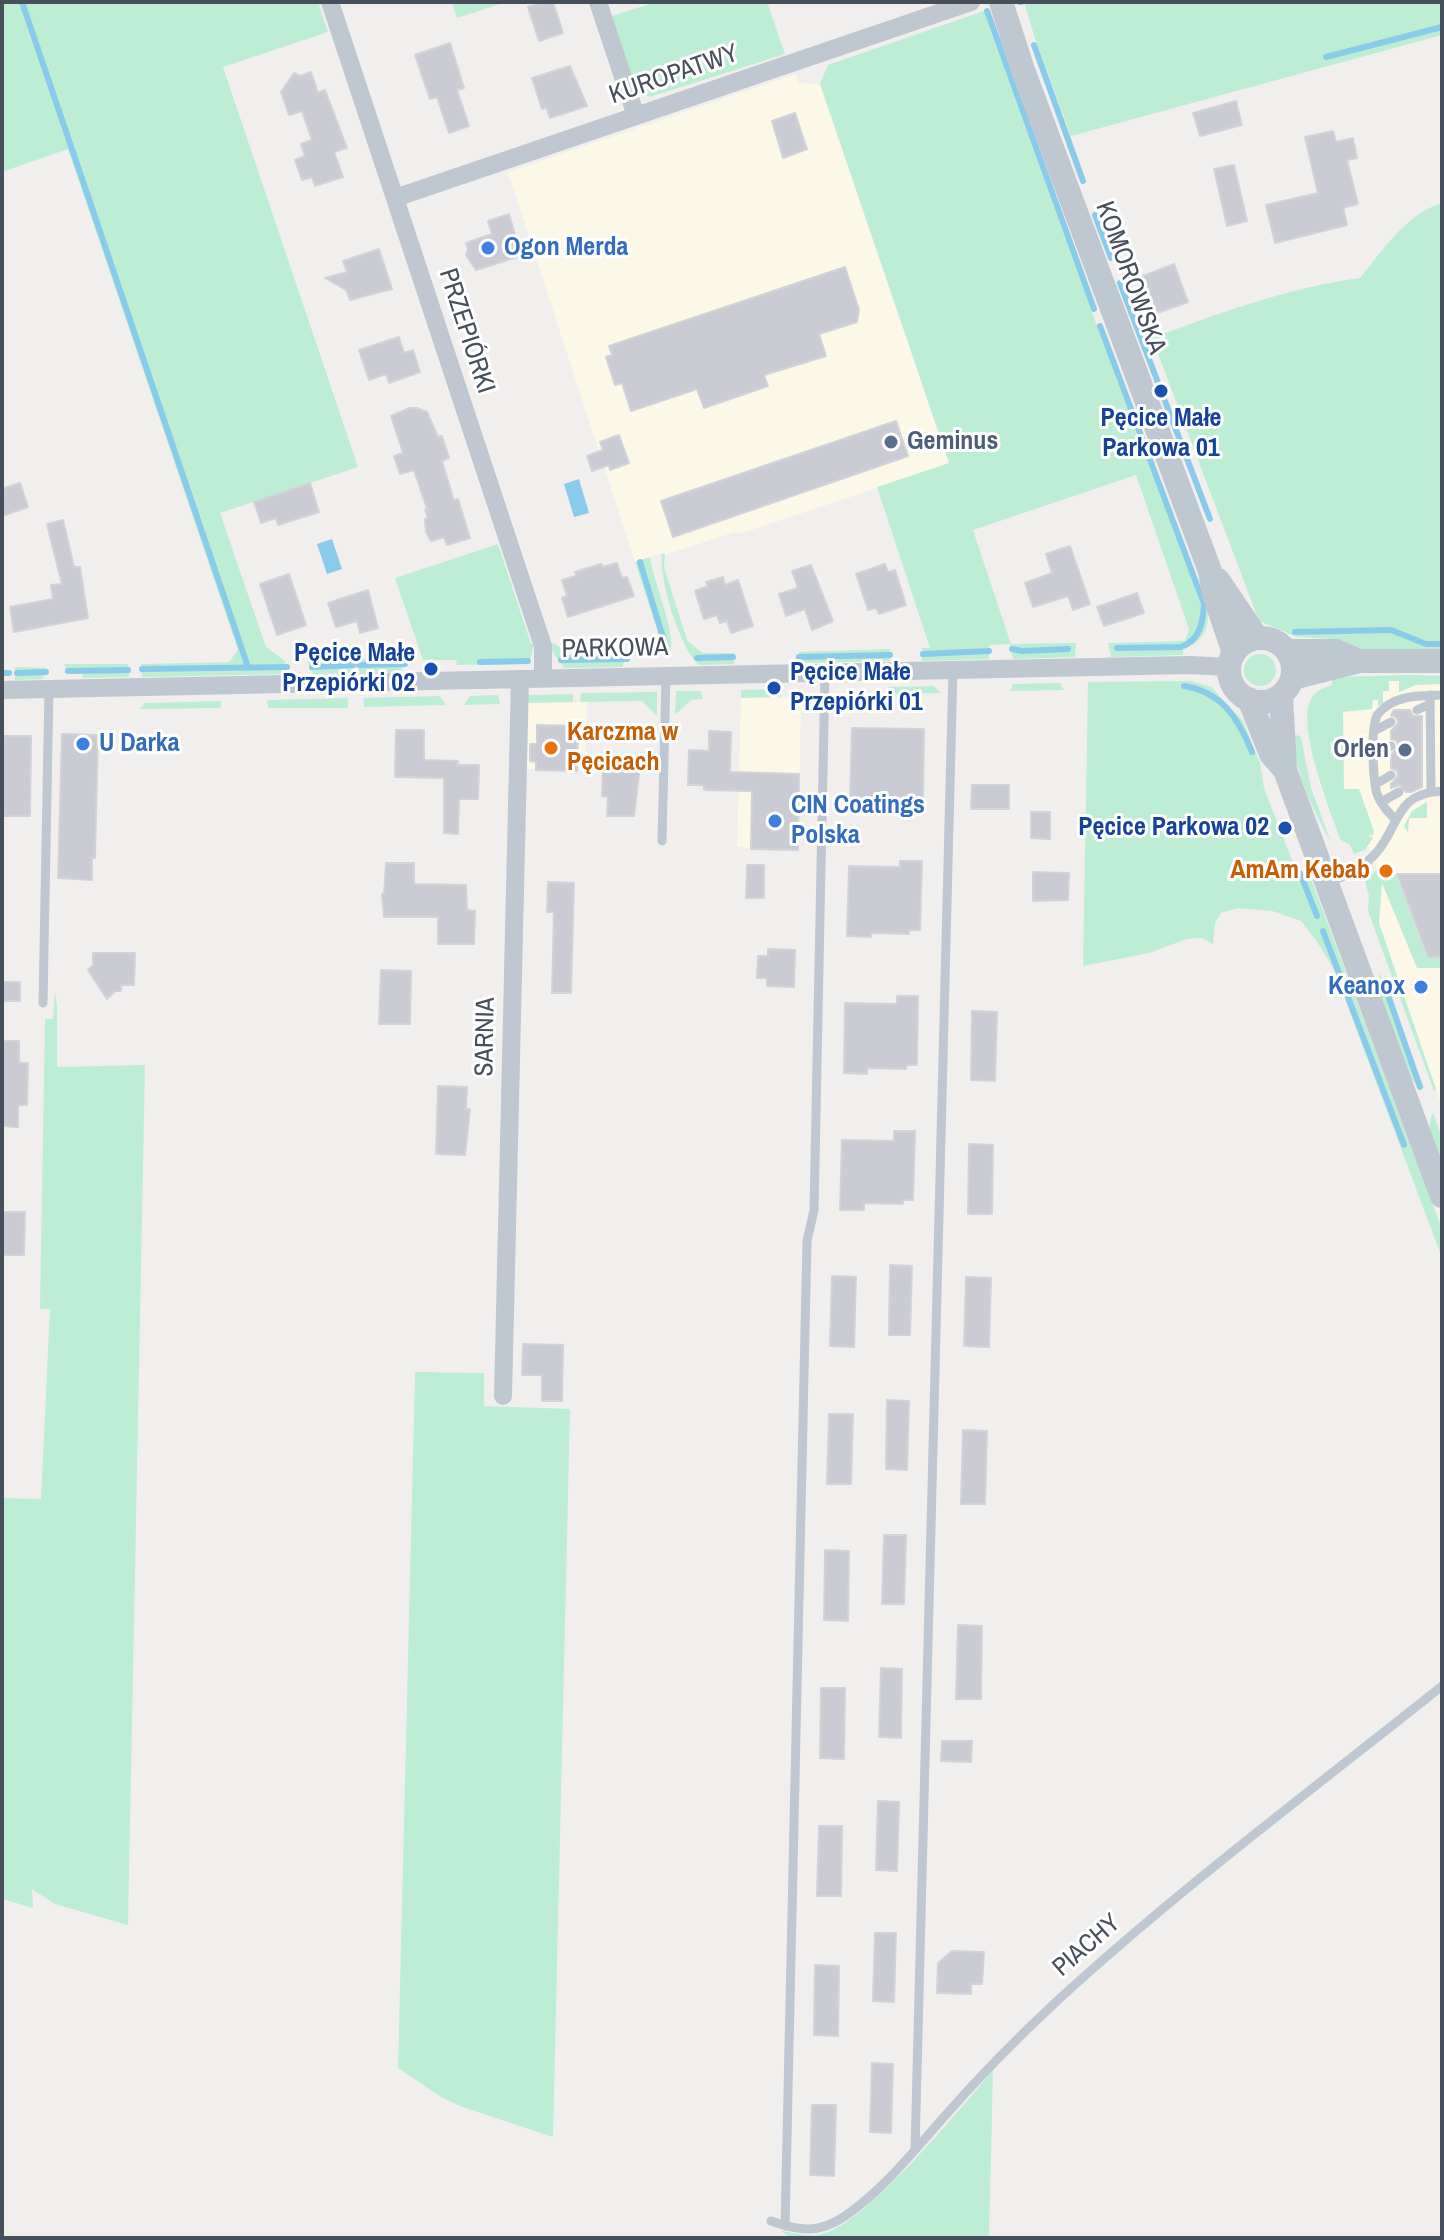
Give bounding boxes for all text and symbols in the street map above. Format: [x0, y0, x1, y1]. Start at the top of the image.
street label: KUROPATWY [605, 38, 743, 112]
street label: KOMOROWSKA [1088, 198, 1172, 358]
place label: Ogon Merda [504, 232, 628, 264]
marker: Ogon Merda [479, 239, 497, 257]
street label: PRZEPIÓRKI [431, 265, 501, 397]
marker: Pęcice Małe Parkowa 01 [1152, 382, 1170, 400]
place label: Pęcice Małe Parkowa 01 [1101, 403, 1221, 464]
place label: Geminus [907, 426, 998, 458]
marker: Geminus [882, 433, 900, 451]
street label: PARKOWA [561, 632, 669, 666]
place label: Pęcice Małe Przepiórki 02 [282, 638, 415, 700]
place label: Pęcice Małe Przepiórki 01 [790, 657, 923, 718]
marker: Pęcice Małe Przepiórki 02 [422, 660, 440, 678]
marker: Pęcice Małe Przepiórki 01 [765, 679, 783, 697]
place label: Karczma w Pęcicach [567, 717, 678, 778]
place label: U Darka [99, 728, 180, 760]
place label: Orlen [1333, 734, 1389, 766]
marker: U Darka [74, 735, 92, 753]
marker: Karczma w Pęcicach [542, 739, 560, 757]
marker: Orlen [1396, 741, 1414, 759]
place label: CIN Coatings Polska [791, 790, 925, 852]
marker: CIN Coatings Polska [766, 812, 784, 830]
place label: Pęcice Parkowa 02 [1078, 812, 1269, 844]
marker: Pęcice Parkowa 02 [1276, 819, 1294, 837]
place label: AmAm Kebab [1230, 855, 1370, 887]
marker: AmAm Kebab [1377, 862, 1395, 880]
place label: Keanox [1328, 971, 1405, 1003]
marker: Keanox [1412, 978, 1430, 996]
street label: SARNIA [470, 997, 502, 1077]
street label: PIACHY [1047, 1908, 1127, 1984]

